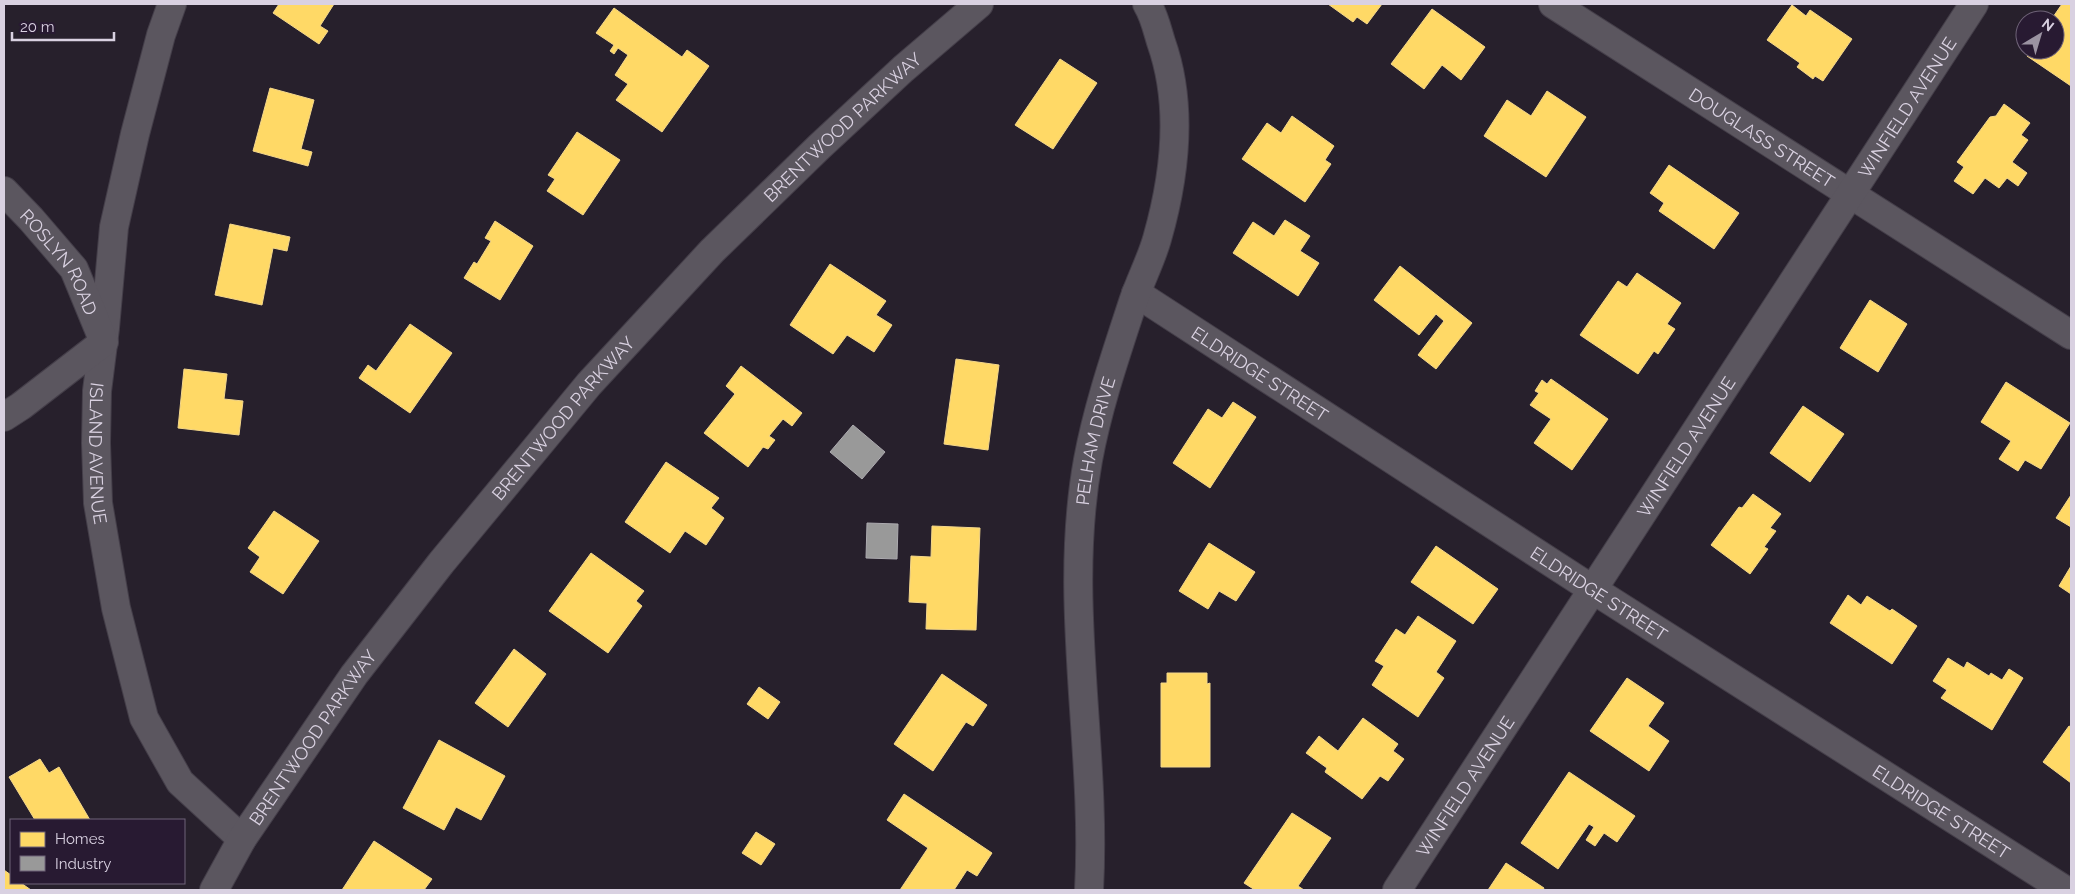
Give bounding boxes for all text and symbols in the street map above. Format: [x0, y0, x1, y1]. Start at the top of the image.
scale bar [12, 10, 115, 42]
north arrow [2015, 10, 2065, 60]
text: N [2039, 15, 2057, 34]
text: 20 m [20, 18, 55, 36]
street label: WINFIELD AVENUE [1853, 33, 1960, 182]
street label: BRENTWOOD PARKWAY [759, 48, 926, 206]
street label: DOUGLASS STREET [1685, 83, 1839, 192]
street label: ROSLYN ROAD [16, 204, 102, 318]
street label: ELDRIDGE STREET [1188, 322, 1332, 426]
street label: BRENTWOOD PARKWAY [487, 332, 639, 504]
street label: WINFIELD AVENUE [1632, 372, 1739, 521]
street label: PELHAM DRIVE [1071, 374, 1119, 506]
street label: ISLAND AVENUE [85, 381, 112, 526]
street label: ELDRIDGE STREET [1527, 542, 1672, 645]
street label: BRENTWOOD PARKWAY [244, 645, 381, 829]
street label: WINFIELD AVENUE [1411, 712, 1518, 860]
street label: ELDRIDGE STREET [1869, 760, 2014, 863]
legend [10, 819, 185, 884]
text: Homes [55, 830, 105, 848]
text: Industry [55, 855, 111, 873]

